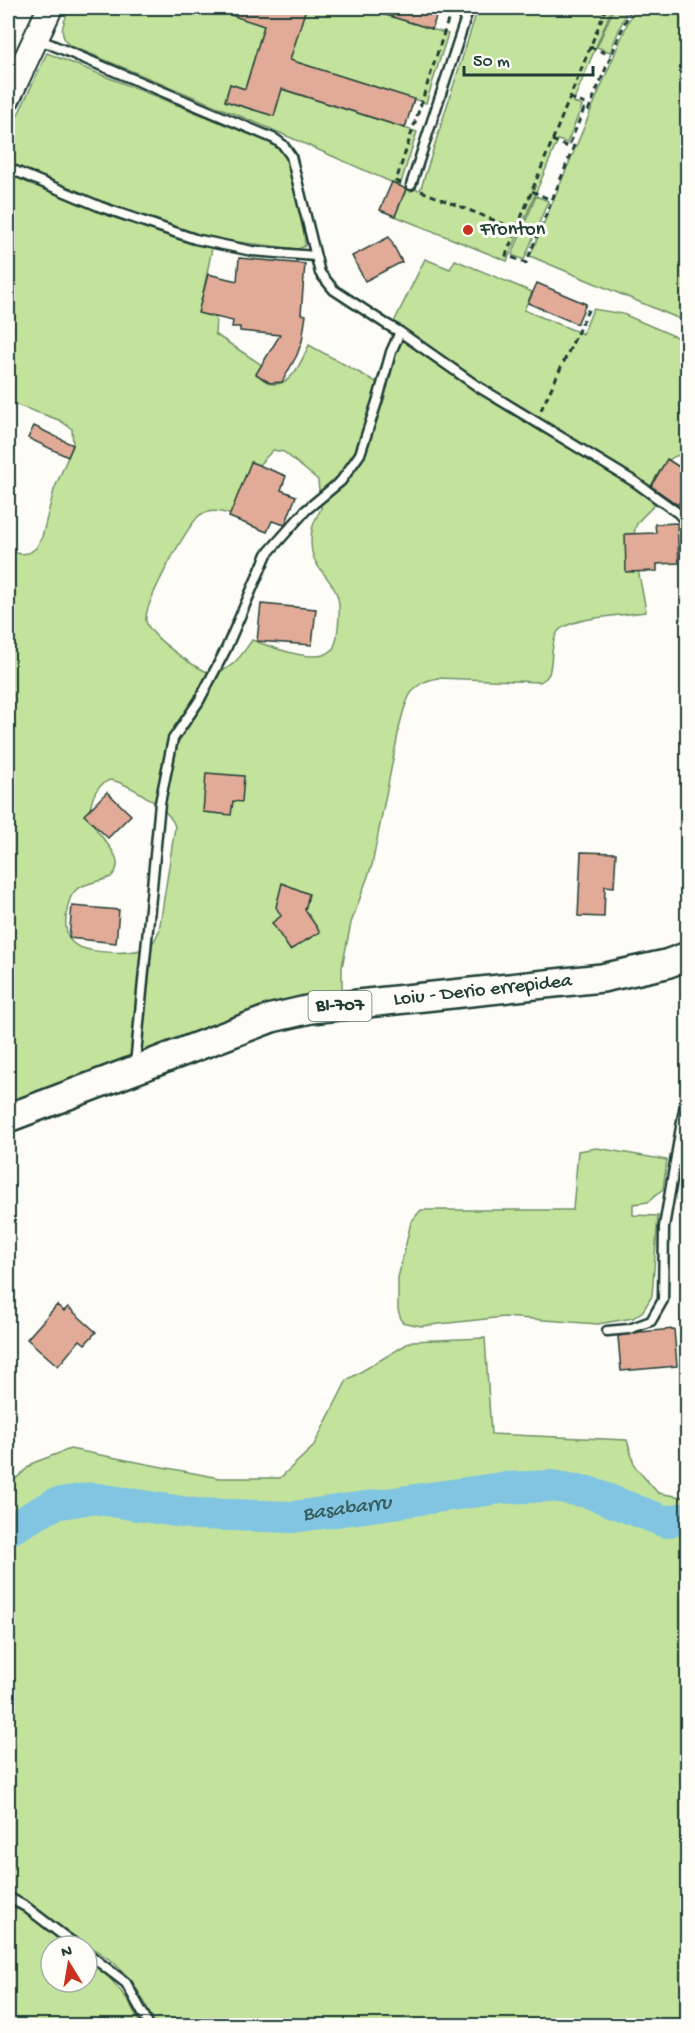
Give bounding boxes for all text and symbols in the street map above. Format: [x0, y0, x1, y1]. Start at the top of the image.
scale bar [464, 39, 593, 77]
text: 50 m [473, 52, 510, 73]
place label: Fronton [479, 219, 546, 242]
marker: Fronton [461, 223, 475, 237]
street label: Loiu - Derio errepidea [392, 970, 574, 1012]
road number: BI-707 [308, 991, 372, 1021]
water label: Basabarru [301, 1491, 395, 1528]
north arrow [39, 1934, 99, 1994]
text: N [60, 1942, 74, 1963]

